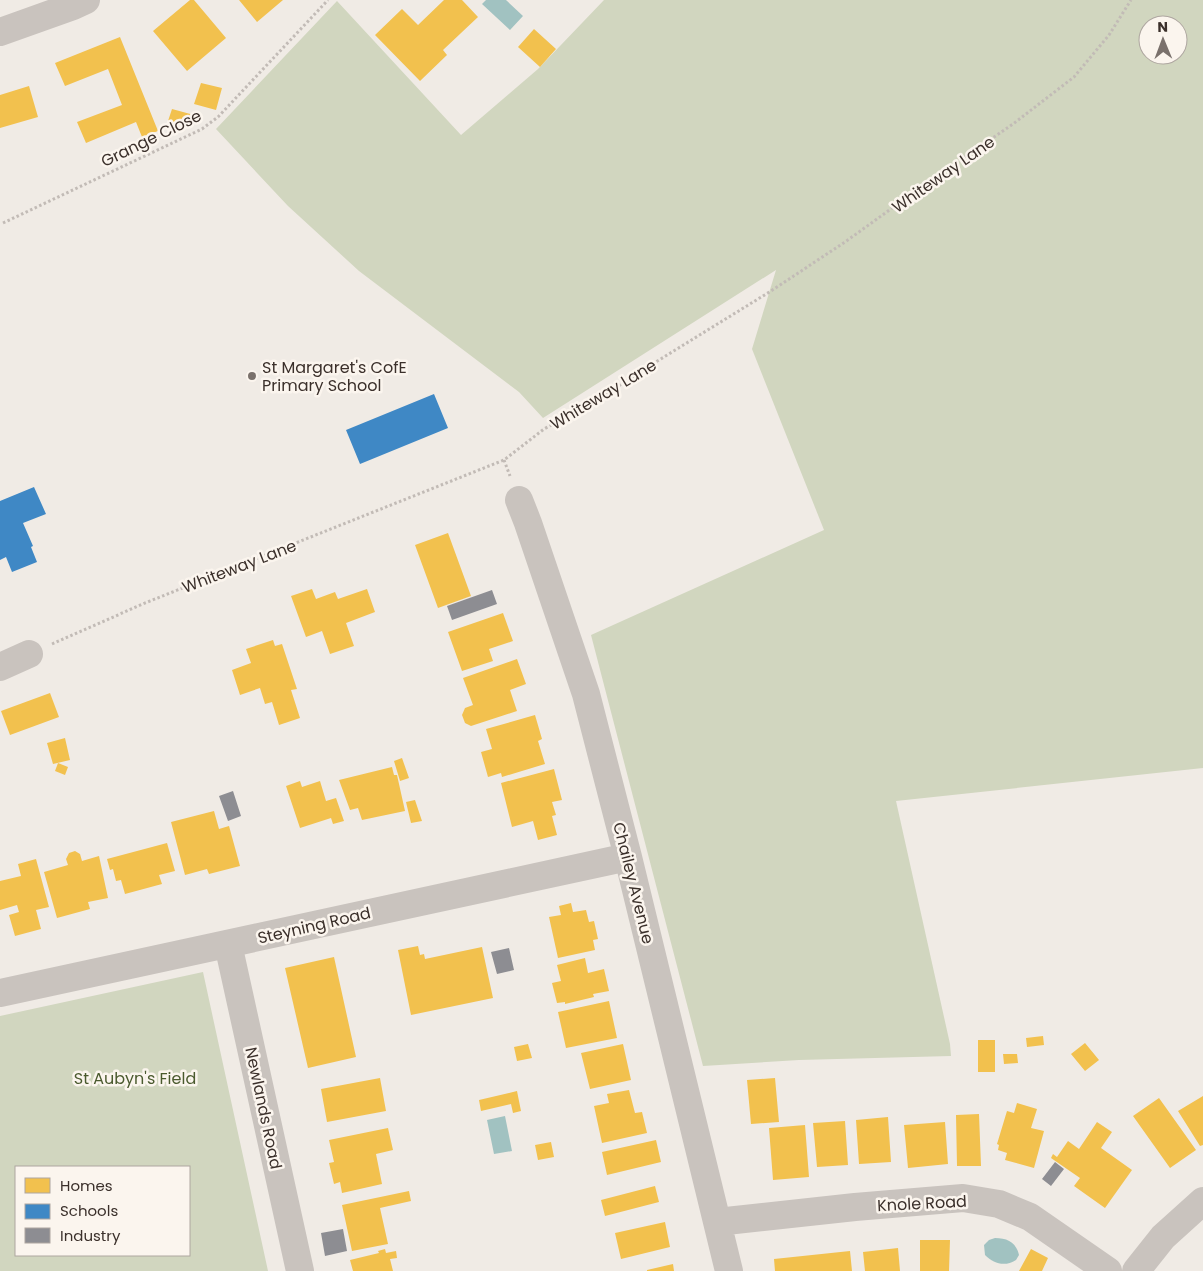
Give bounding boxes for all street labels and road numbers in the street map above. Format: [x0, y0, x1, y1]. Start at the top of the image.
street label: Grange Close [97, 104, 205, 173]
street label: Whiteway Lane [887, 130, 999, 218]
street label: Whiteway Lane [546, 353, 661, 435]
street label: Whiteway Lane [179, 534, 300, 599]
street label: Chailey Avenue [607, 820, 660, 946]
street label: Steyning Road [255, 901, 373, 950]
street label: Newlands Road [239, 1045, 288, 1171]
street label: Knole Road [877, 1190, 967, 1217]

